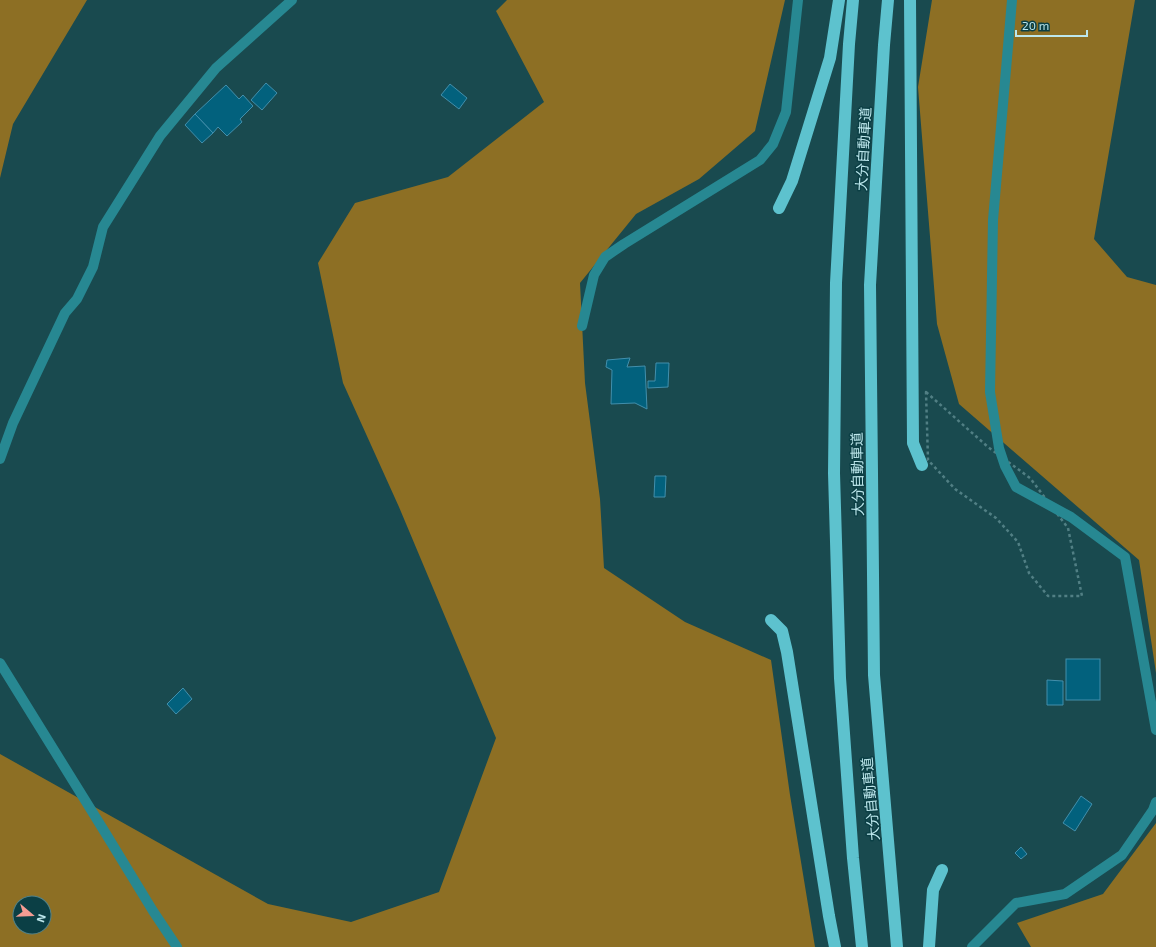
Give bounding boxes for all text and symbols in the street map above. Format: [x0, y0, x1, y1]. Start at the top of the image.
scale bar [1016, 12, 1087, 38]
text: 20 m [1022, 18, 1049, 32]
street label: 大分自動車道 [852, 107, 874, 191]
street label: 大分自動車道 [848, 432, 866, 516]
street label: 大分自動車道 [858, 756, 882, 842]
north arrow [12, 895, 52, 935]
text: N [34, 913, 49, 924]

